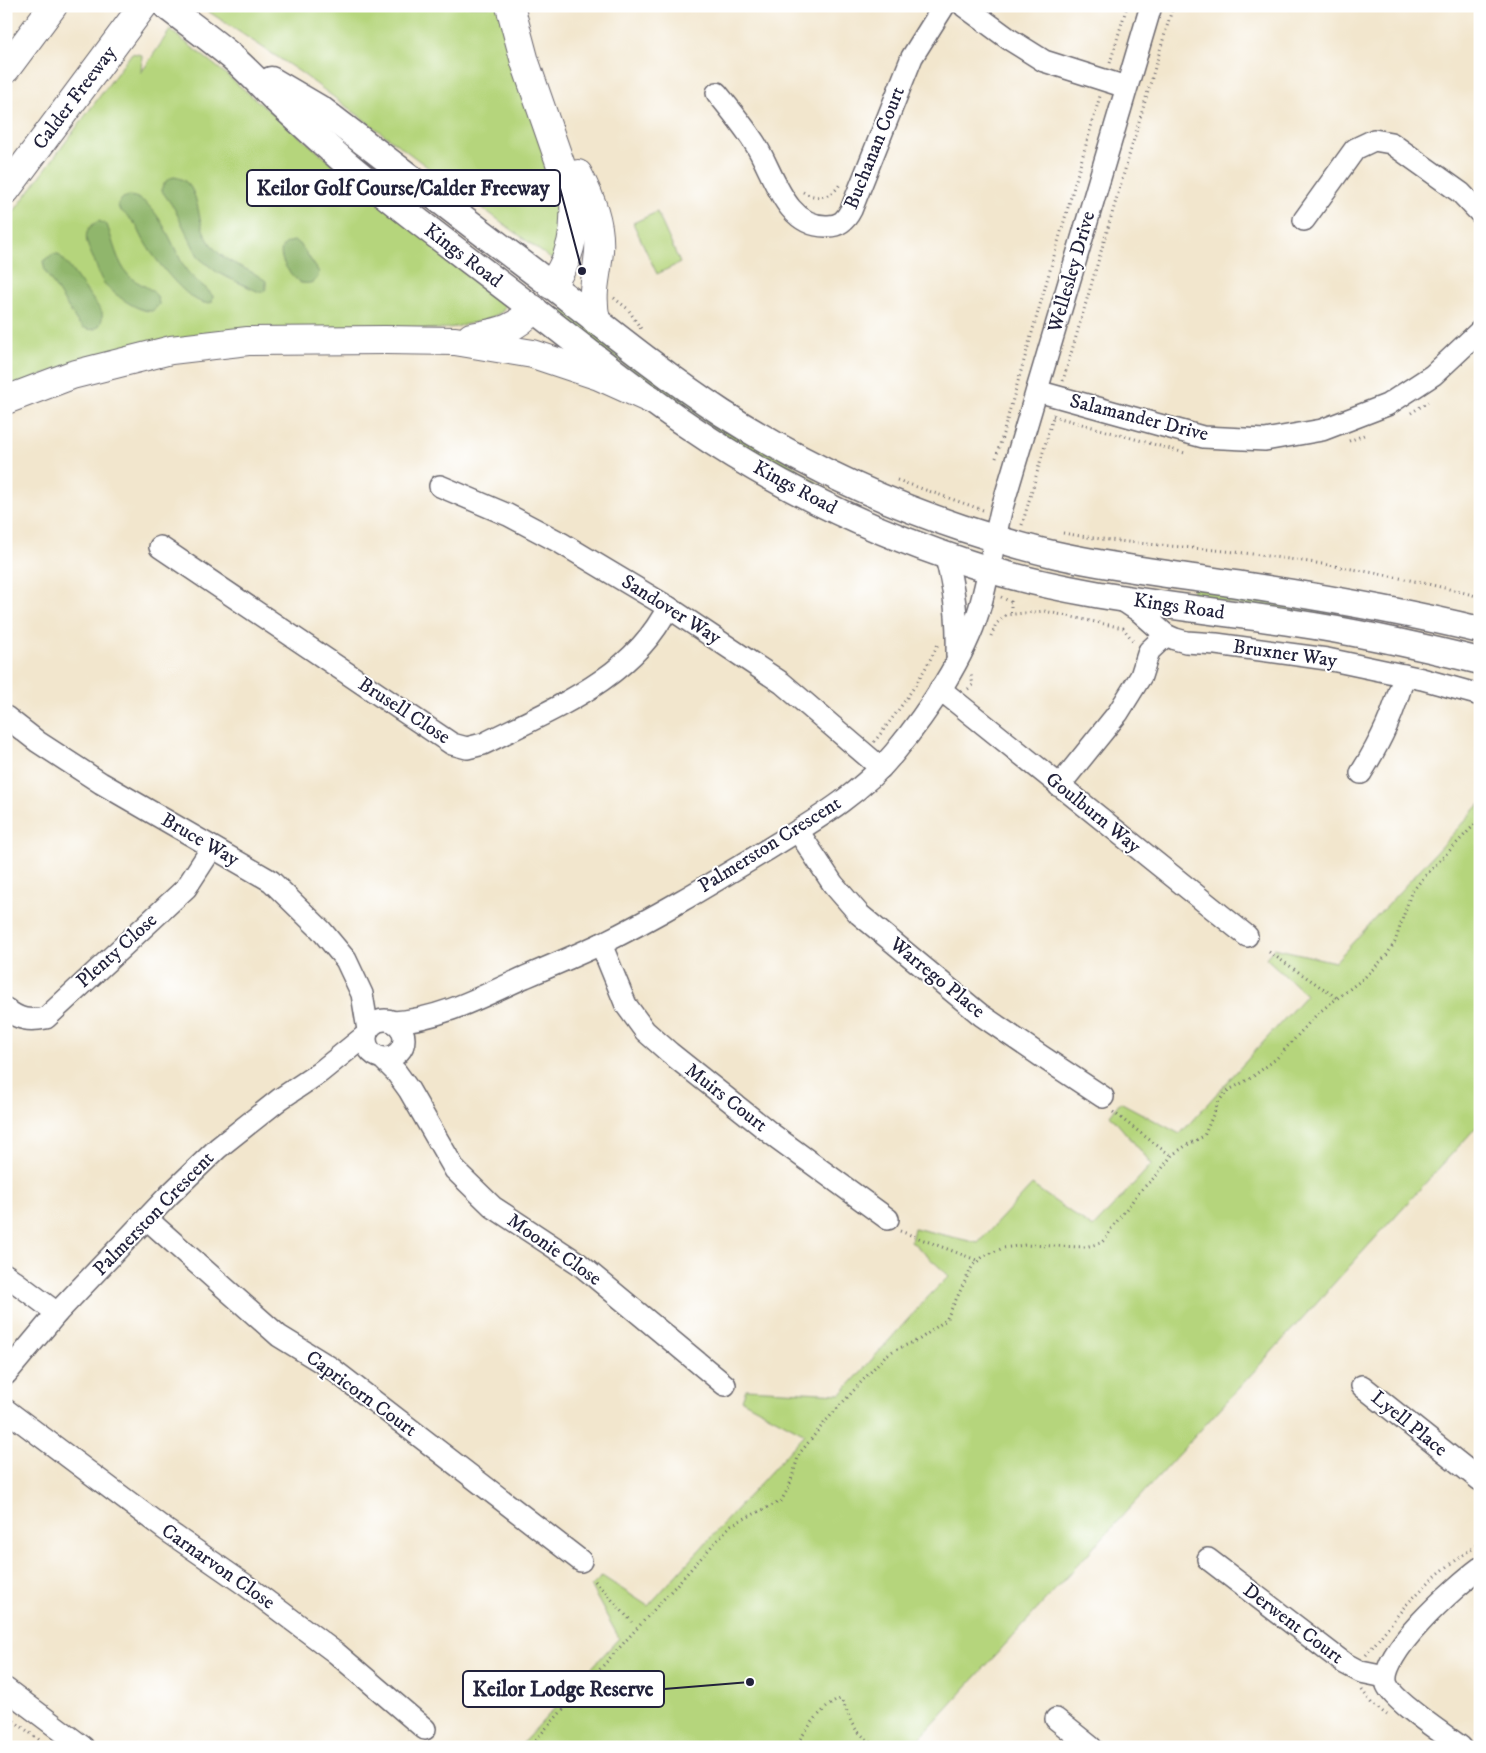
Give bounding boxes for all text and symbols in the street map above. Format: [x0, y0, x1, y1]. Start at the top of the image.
street label: Calder Freeway [28, 41, 123, 155]
street label: Buchanan Court [839, 83, 911, 213]
callout: Keilor Golf Course/Calder Freeway [247, 170, 560, 206]
text: Keilor Golf Course/Calder Freeway [256, 176, 551, 202]
street label: Wellesley Drive [1042, 208, 1101, 337]
street label: Kings Road [419, 218, 507, 294]
street label: Salamander Drive [1067, 389, 1211, 447]
street label: Kings Road [749, 455, 841, 521]
street label: Sandover Way [617, 569, 726, 651]
street label: Kings Road [1132, 588, 1226, 626]
street label: Bruxner Way [1231, 634, 1339, 674]
street label: Brusell Close [353, 672, 455, 750]
street label: Goulburn Way [1040, 767, 1146, 859]
street label: Palmerston Crescent [694, 791, 846, 899]
street label: Bruce Way [157, 808, 244, 873]
street label: Plenty Close [71, 908, 163, 994]
street label: Warrego Place [883, 931, 990, 1024]
street label: Muirs Court [680, 1058, 772, 1138]
street label: Palmerston Crescent [88, 1146, 220, 1282]
street label: Moonie Close [502, 1208, 606, 1292]
street label: Capricorn Court [301, 1345, 421, 1443]
street label: Lyell Place [1366, 1386, 1452, 1462]
street label: Carnarvon Close [156, 1519, 280, 1615]
street label: Derwent Court [1238, 1578, 1348, 1670]
callout: Keilor Lodge Reserve [463, 1671, 664, 1707]
text: Keilor Lodge Reserve [473, 1677, 654, 1703]

